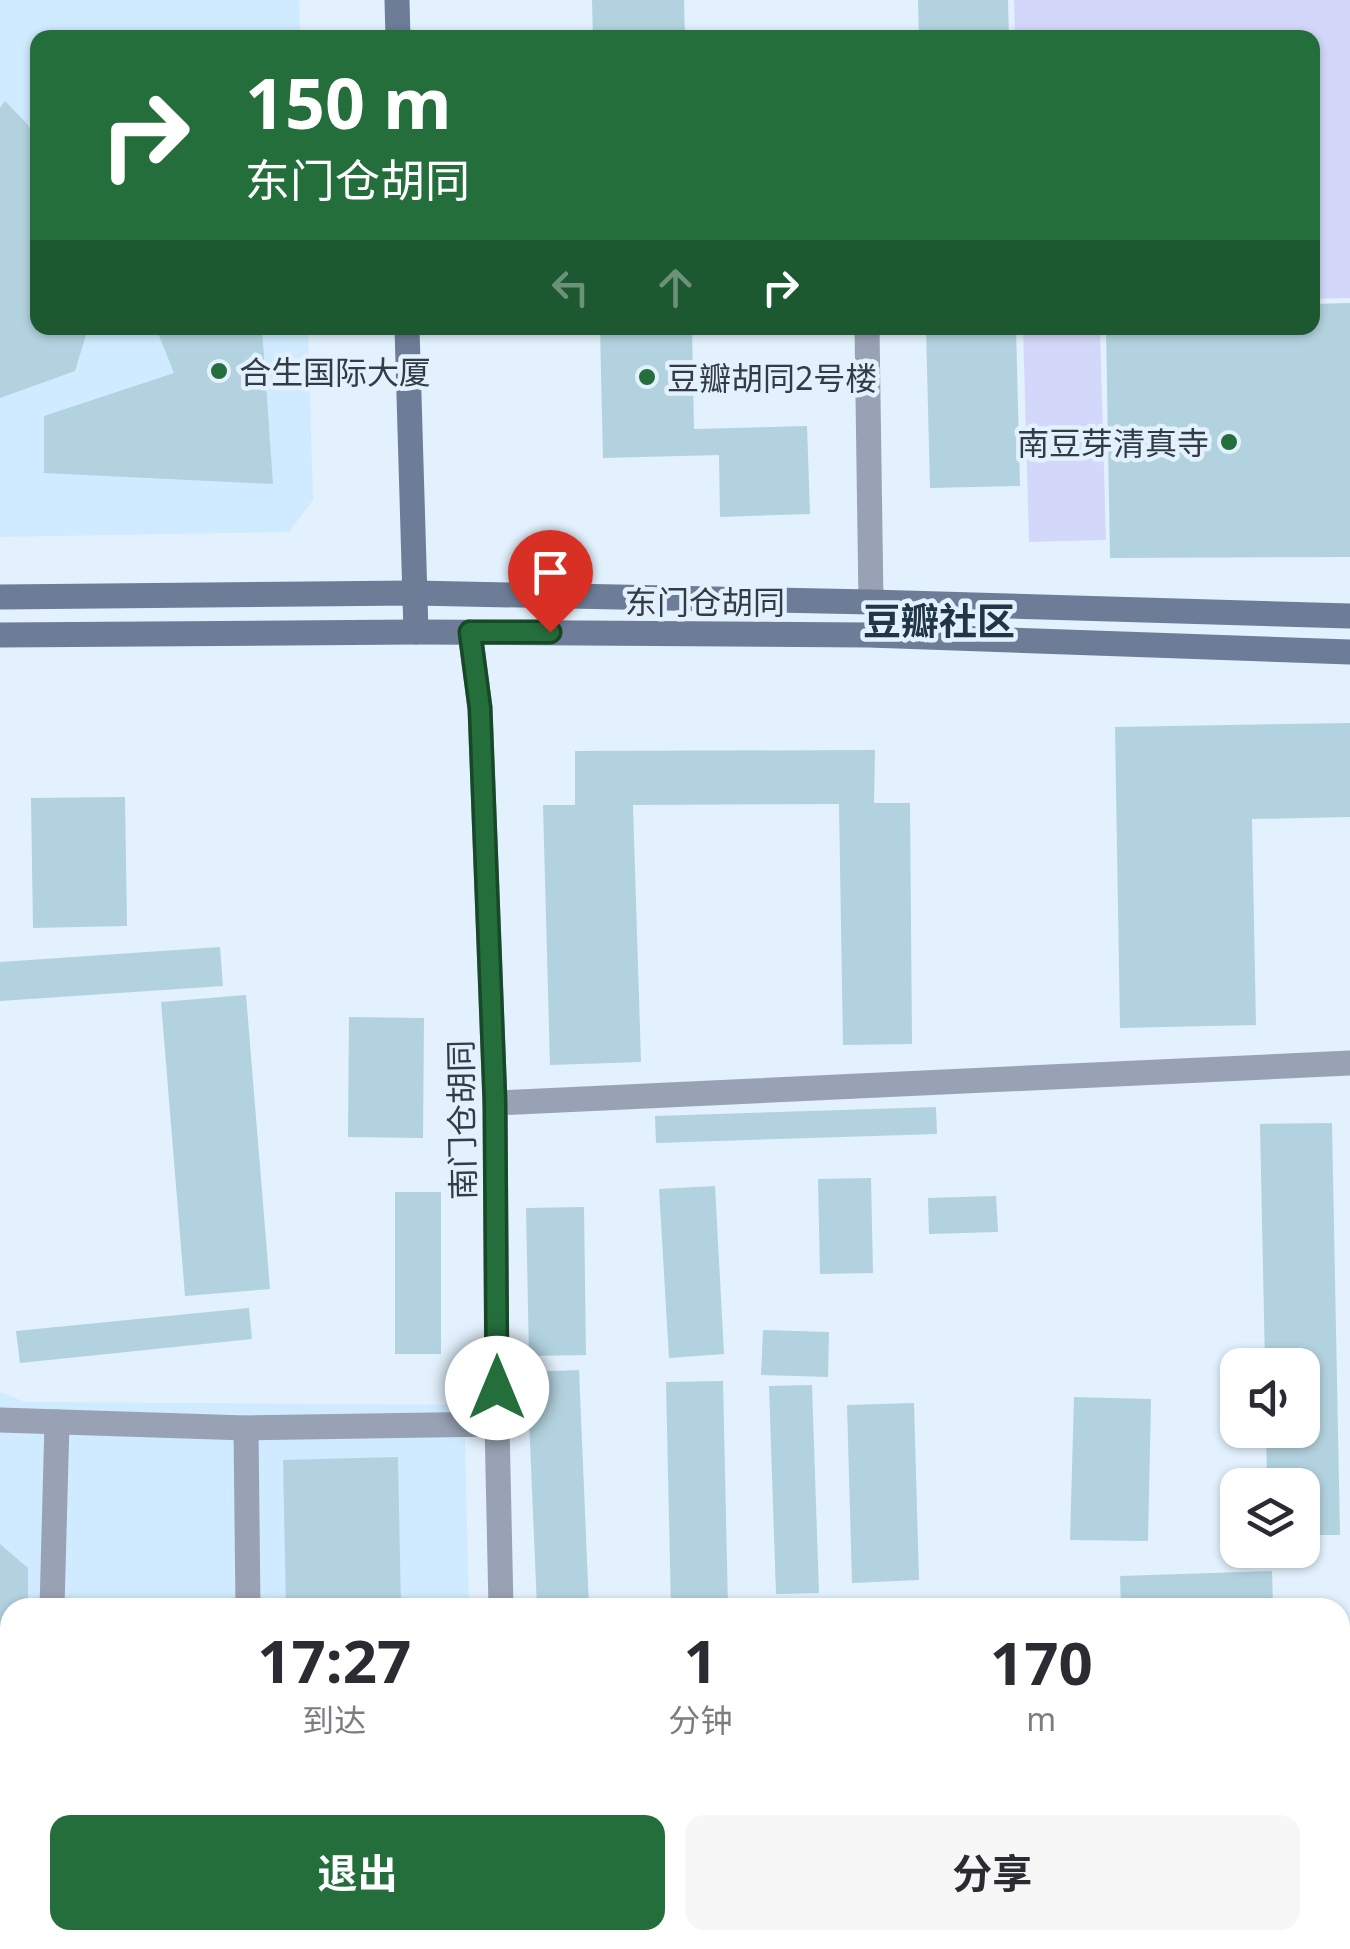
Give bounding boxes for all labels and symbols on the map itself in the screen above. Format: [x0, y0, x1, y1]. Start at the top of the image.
place label: 合生国际大厦 [239, 350, 431, 393]
place label: 豆瓣胡同2号楼 [667, 356, 877, 399]
marker: 合生国际大厦 [208, 360, 230, 382]
marker: 豆瓣胡同2号楼 [636, 366, 658, 388]
place label: 南豆芽清真寺 [1017, 421, 1209, 464]
marker: 南豆芽清真寺 [1218, 431, 1240, 453]
pin [508, 530, 593, 633]
street label: 东门仓胡同 [625, 580, 785, 623]
district label: 豆瓣社区 [863, 594, 1015, 646]
street label: 南门仓胡同 [438, 1040, 484, 1200]
position arrow [445, 1336, 549, 1440]

